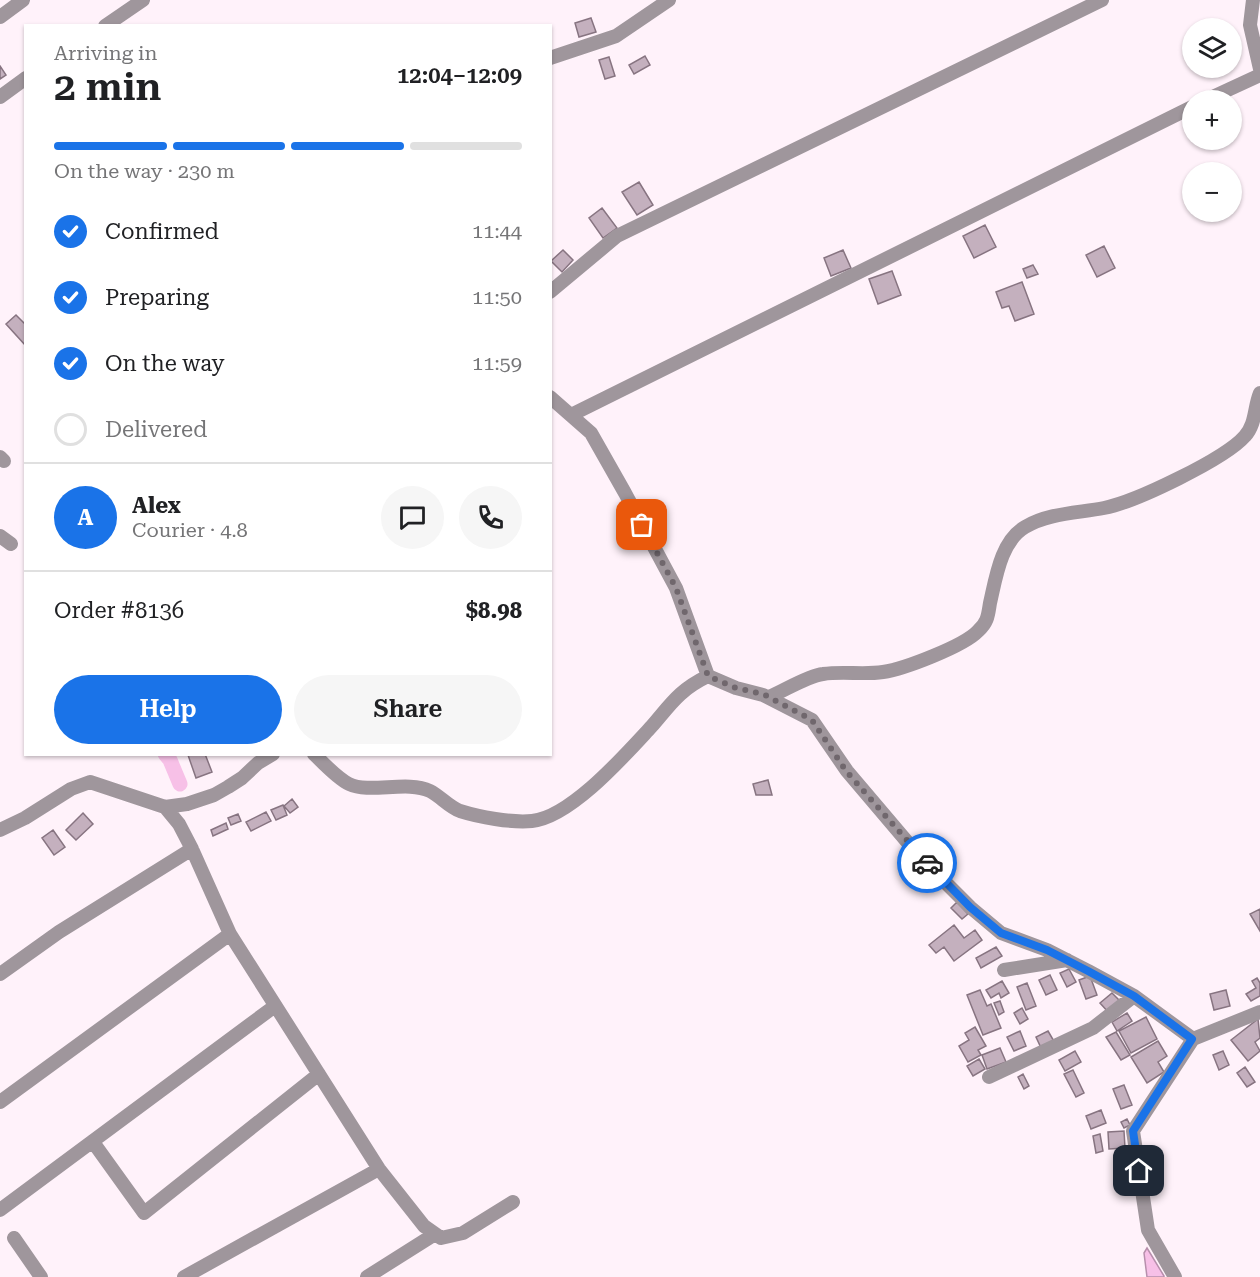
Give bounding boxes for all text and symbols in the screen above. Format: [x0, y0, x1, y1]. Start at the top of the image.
map controls [1182, 18, 1242, 222]
button: layers [1182, 18, 1242, 78]
text: Arriving in [54, 41, 157, 65]
text: 12:04–12:09 [397, 63, 522, 88]
text: 2 min [54, 64, 161, 110]
button: + [1182, 90, 1242, 150]
text: On the way · 230 m [54, 159, 235, 183]
button: − [1182, 162, 1242, 222]
icon: check [54, 215, 87, 248]
text: Confirmed [105, 219, 219, 244]
text: 11:44 [472, 219, 522, 243]
icon: check [54, 281, 87, 314]
text: Preparing [105, 285, 209, 310]
text: 11:50 [472, 285, 522, 309]
icon: check [54, 347, 87, 380]
text: On the way [105, 351, 225, 376]
text: 11:59 [472, 351, 522, 375]
text: Delivered [105, 417, 207, 442]
button: chat [381, 486, 444, 549]
button: phone [459, 486, 522, 549]
text: Alex [132, 493, 181, 518]
pin [616, 499, 667, 550]
text: A [78, 505, 93, 530]
icon: bag [625, 508, 658, 541]
text: Courier · 4.8 [132, 518, 248, 542]
text: Order #8136 [54, 598, 184, 623]
text: $8.98 [466, 598, 522, 623]
button: Help [54, 675, 282, 744]
button: Share [294, 675, 522, 744]
courier [897, 833, 957, 893]
icon: car [911, 847, 944, 880]
pin [1113, 1145, 1164, 1196]
icon: home [1122, 1154, 1155, 1187]

